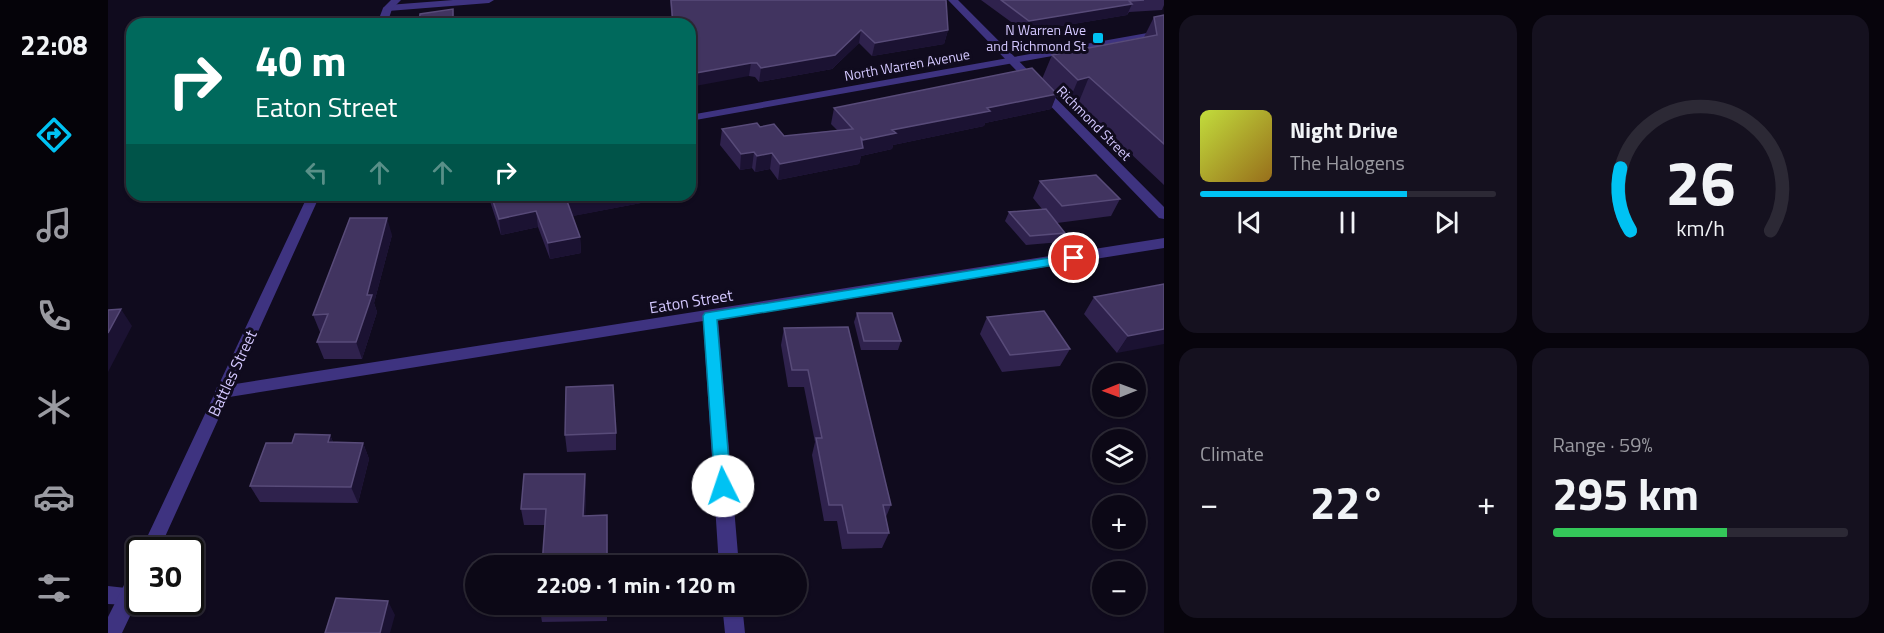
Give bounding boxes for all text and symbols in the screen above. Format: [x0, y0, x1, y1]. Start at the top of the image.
place label: N Warren Ave and Richmond St [986, 19, 1086, 56]
text: 22:08 [20, 24, 88, 65]
text: 40 m [255, 28, 347, 92]
marker: N Warren Ave and Richmond St [1091, 31, 1105, 45]
icon: right [156, 42, 234, 120]
street label: North Warren Avenue [842, 43, 971, 86]
street label: Richmond Street [1052, 80, 1137, 165]
text: Eaton Street [255, 86, 397, 127]
text: Night Drive [1290, 113, 1398, 147]
icon: directions [33, 114, 75, 156]
text: 26 [1665, 134, 1735, 229]
text: The Halogens [1290, 147, 1405, 178]
icon: left [300, 156, 333, 189]
icon: ahead [363, 156, 396, 189]
icon: ahead [426, 156, 459, 189]
icon: right [489, 156, 522, 189]
icon: music [33, 204, 75, 246]
icon: previous [1233, 206, 1266, 239]
icon: pause [1331, 206, 1364, 239]
icon: next [1430, 206, 1463, 239]
text: km/h [1676, 213, 1725, 245]
pin [1048, 232, 1099, 283]
icon: arrive [1057, 241, 1090, 274]
street label: Eaton Street [647, 282, 735, 319]
icon: phone [33, 295, 75, 337]
street label: Battles Street [201, 325, 263, 420]
north arrow [1092, 363, 1146, 417]
map controls [1092, 363, 1146, 615]
icon: climate [33, 386, 75, 428]
button: layers [1092, 429, 1146, 483]
text: Range · 59% [1553, 429, 1653, 460]
text: Climate [1200, 438, 1264, 469]
position arrow [691, 454, 755, 518]
text: 295 km [1553, 459, 1699, 527]
text: 22° [1310, 468, 1386, 536]
icon: car [33, 476, 75, 518]
text: − [1200, 478, 1218, 528]
text: + [1477, 478, 1495, 528]
button: + [1092, 495, 1146, 549]
speed limit sign: 30 [126, 537, 204, 615]
button: − [1092, 561, 1146, 615]
icon: filters [33, 567, 75, 609]
text: 22:09 · 1 min · 120 m [536, 568, 736, 602]

